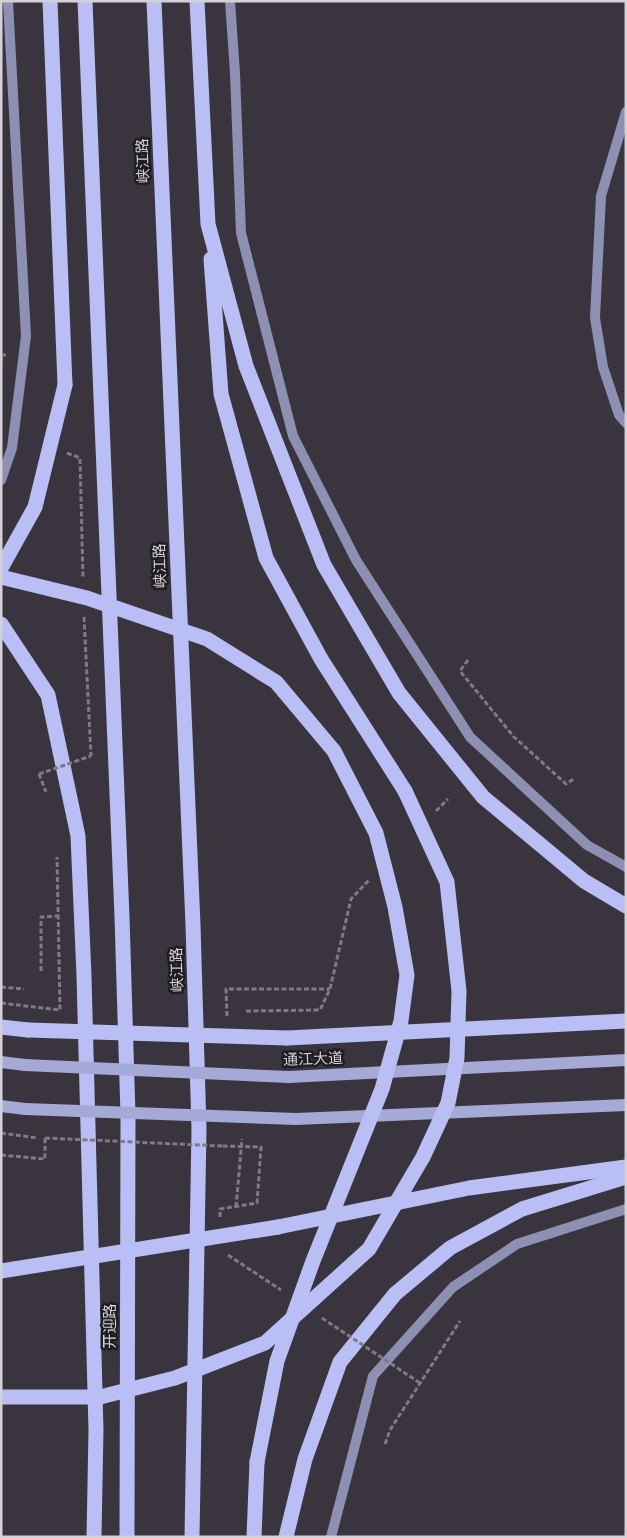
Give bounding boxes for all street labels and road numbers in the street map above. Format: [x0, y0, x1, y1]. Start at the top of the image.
street label: 峡江路 [134, 138, 152, 184]
street label: 峡江路 [151, 543, 169, 589]
street label: 峡江路 [168, 947, 186, 993]
street label: 通江大道 [283, 1050, 343, 1068]
street label: 开迎路 [102, 1303, 118, 1349]

